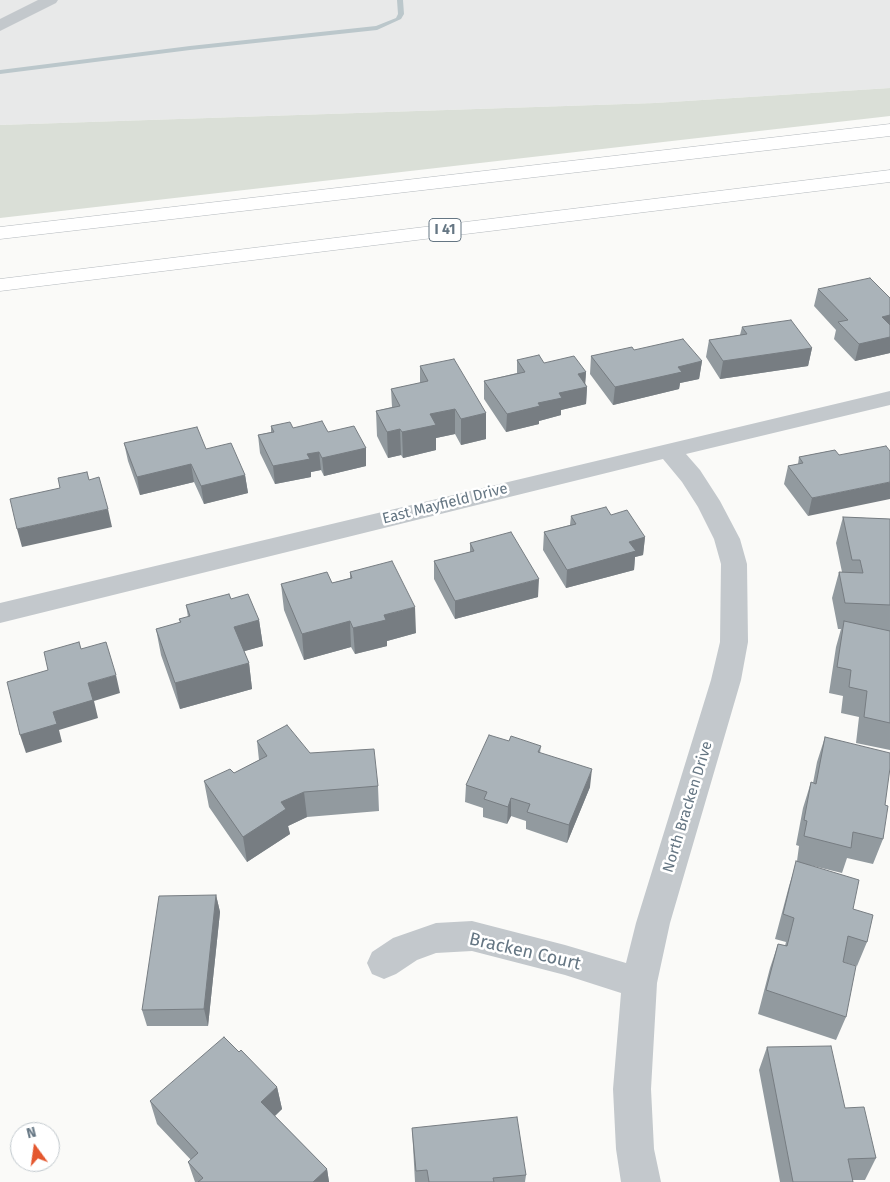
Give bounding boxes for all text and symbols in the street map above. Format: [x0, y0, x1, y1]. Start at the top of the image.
road number: I 41 [429, 218, 461, 242]
street label: East Mayfield Drive [380, 480, 510, 528]
street label: North Bracken Drive [659, 739, 717, 875]
street label: Bracken Court [467, 929, 583, 975]
north arrow [10, 1122, 60, 1172]
text: N [25, 1124, 38, 1142]

